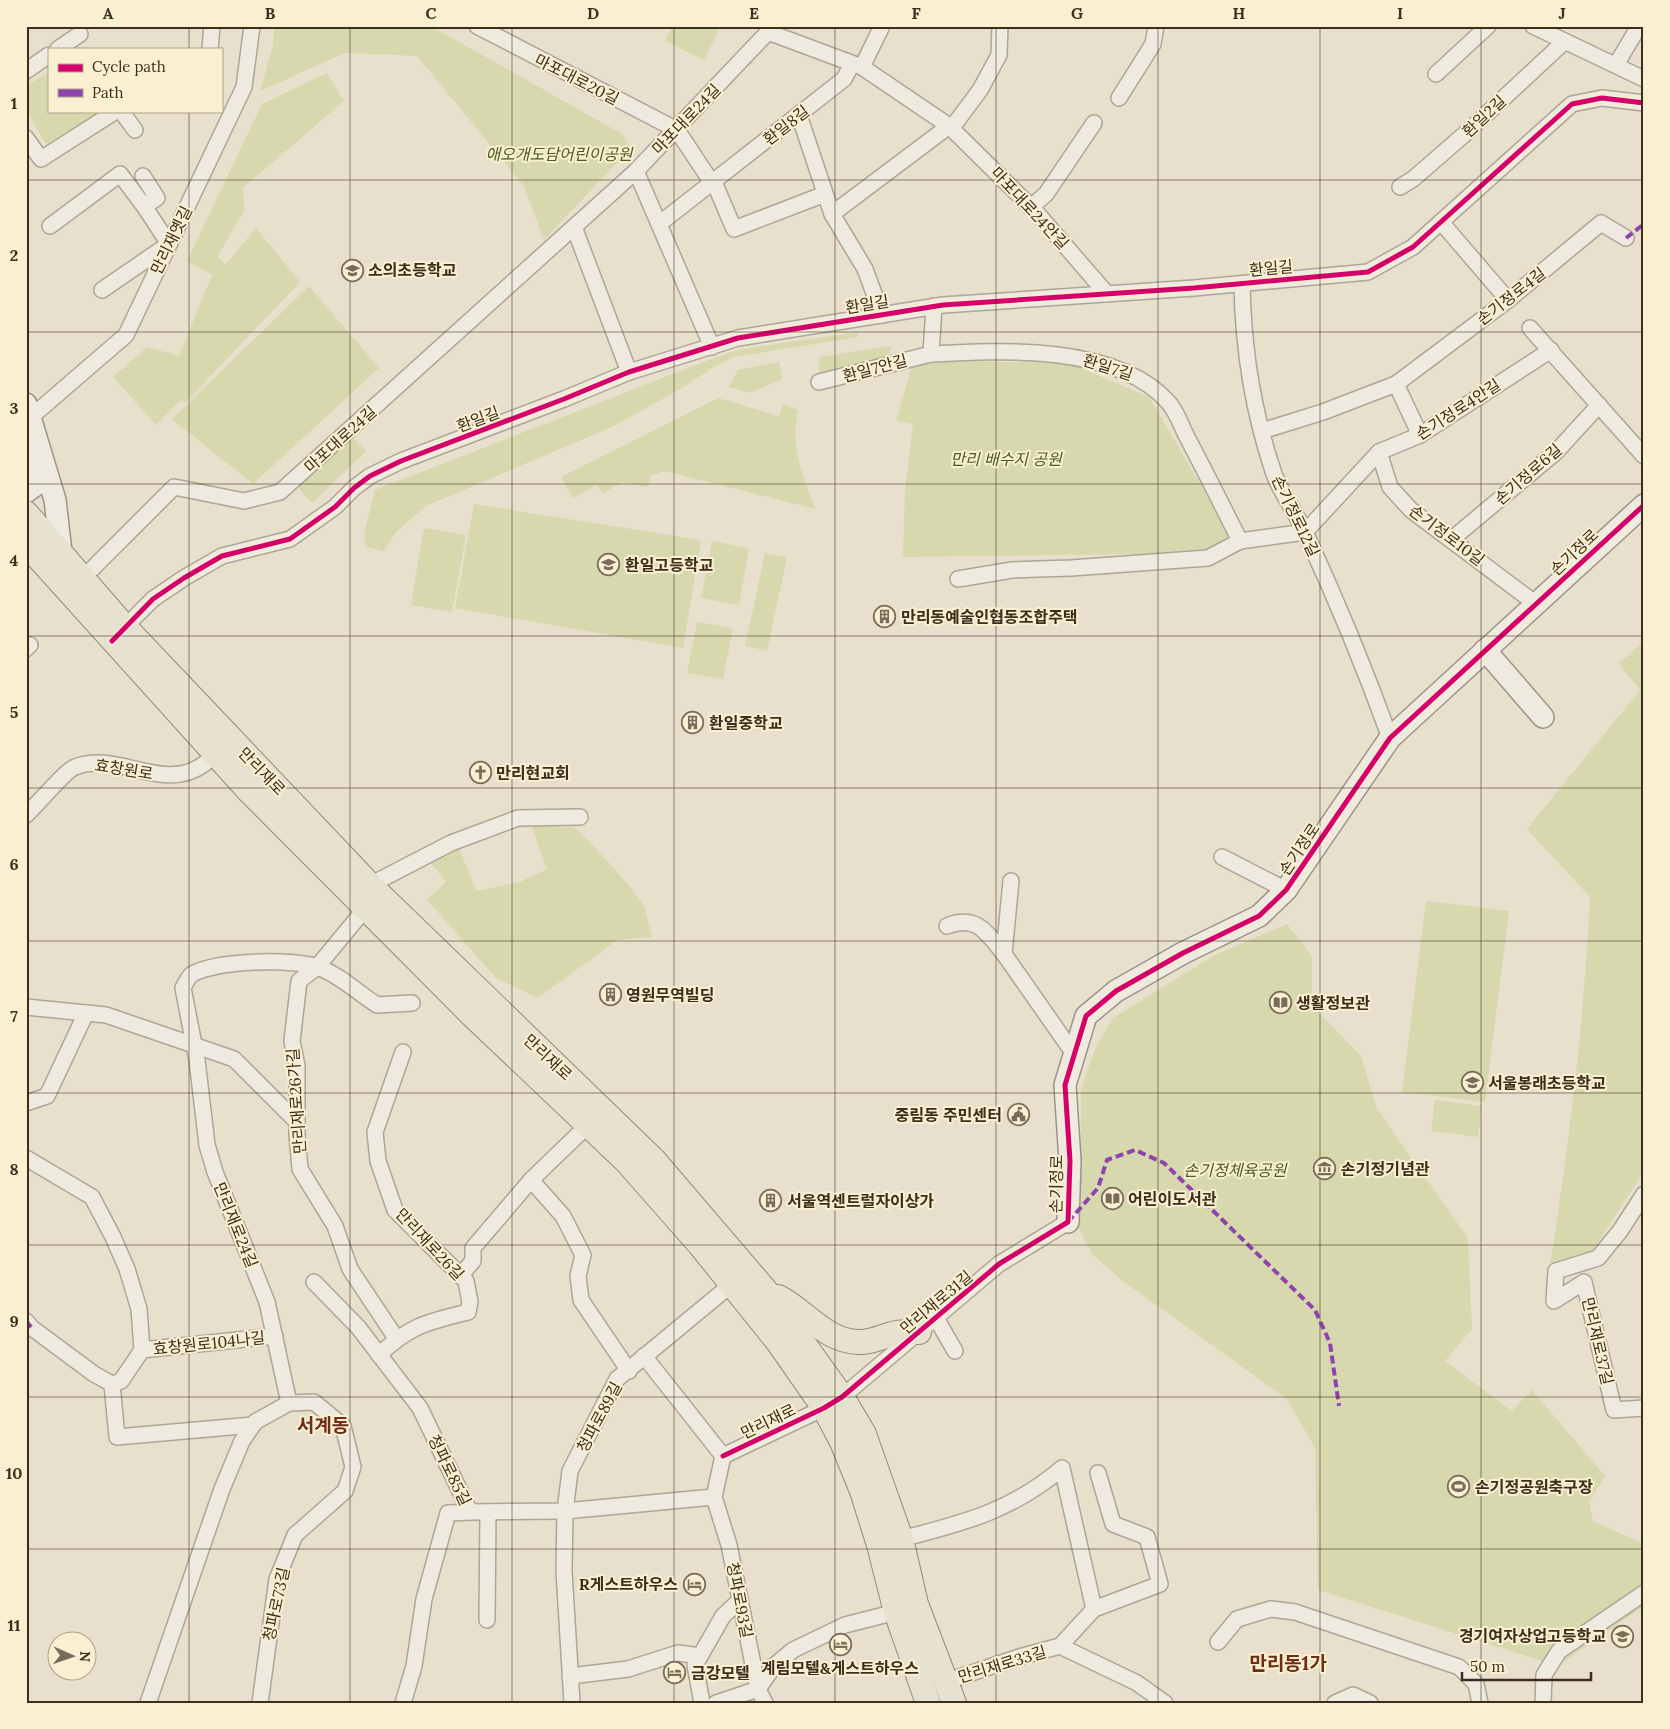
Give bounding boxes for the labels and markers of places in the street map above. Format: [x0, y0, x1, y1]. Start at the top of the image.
school or university icon: 소의초등학교 [340, 258, 364, 282]
place label: 소의초등학교 [368, 260, 457, 280]
school or university icon: 환일고등학교 [597, 553, 621, 577]
place label: 환일고등학교 [625, 555, 714, 575]
building icon: 만리동예술인협동조합주택 [873, 605, 897, 629]
place label: 만리동예술인협동조합주택 [901, 607, 1078, 627]
building icon: 환일중학교 [681, 711, 705, 735]
place label: 환일중학교 [709, 713, 783, 733]
church icon: 만리현교회 [468, 761, 492, 785]
place label: 만리현교회 [496, 763, 570, 783]
building icon: 영원무역빌딩 [598, 983, 622, 1007]
place label: 영원무역빌딩 [626, 985, 714, 1005]
library icon: 생활정보관 [1268, 991, 1292, 1015]
place label: 생활정보관 [1296, 993, 1370, 1013]
school or university icon: 서울봉래초등학교 [1460, 1071, 1484, 1095]
place label: 서울봉래초등학교 [1488, 1073, 1606, 1093]
public building icon: 중림동 주민센터 [1006, 1103, 1030, 1127]
place label: 중림동 주민센터 [895, 1105, 1002, 1125]
museum icon: 손기정기념관 [1313, 1157, 1337, 1181]
place label: 손기정기념관 [1341, 1159, 1430, 1179]
library icon: 어린이도서관 [1100, 1187, 1124, 1211]
building icon: 서울역센트럴자이상가 [759, 1189, 783, 1213]
place label: 어린이도서관 [1128, 1189, 1217, 1209]
place label: 서울역센트럴자이상가 [787, 1191, 934, 1211]
sports icon: 손기정공원축구장 [1447, 1475, 1471, 1499]
place label: 손기정공원축구장 [1475, 1477, 1593, 1497]
hotel icon: R게스트하우스 [682, 1572, 706, 1596]
place label: R게스트하우스 [579, 1574, 678, 1594]
school or university icon: 경기여자상업고등학교 [1610, 1624, 1634, 1648]
place label: 경기여자상업고등학교 [1459, 1626, 1606, 1646]
hotel icon: 계림모텔&게스트하우스 [828, 1632, 852, 1656]
place label: 계림모텔&게스트하우스 [761, 1658, 919, 1678]
hotel icon: 금강모텔 [663, 1661, 687, 1685]
place label: 금강모텔 [691, 1663, 750, 1683]

